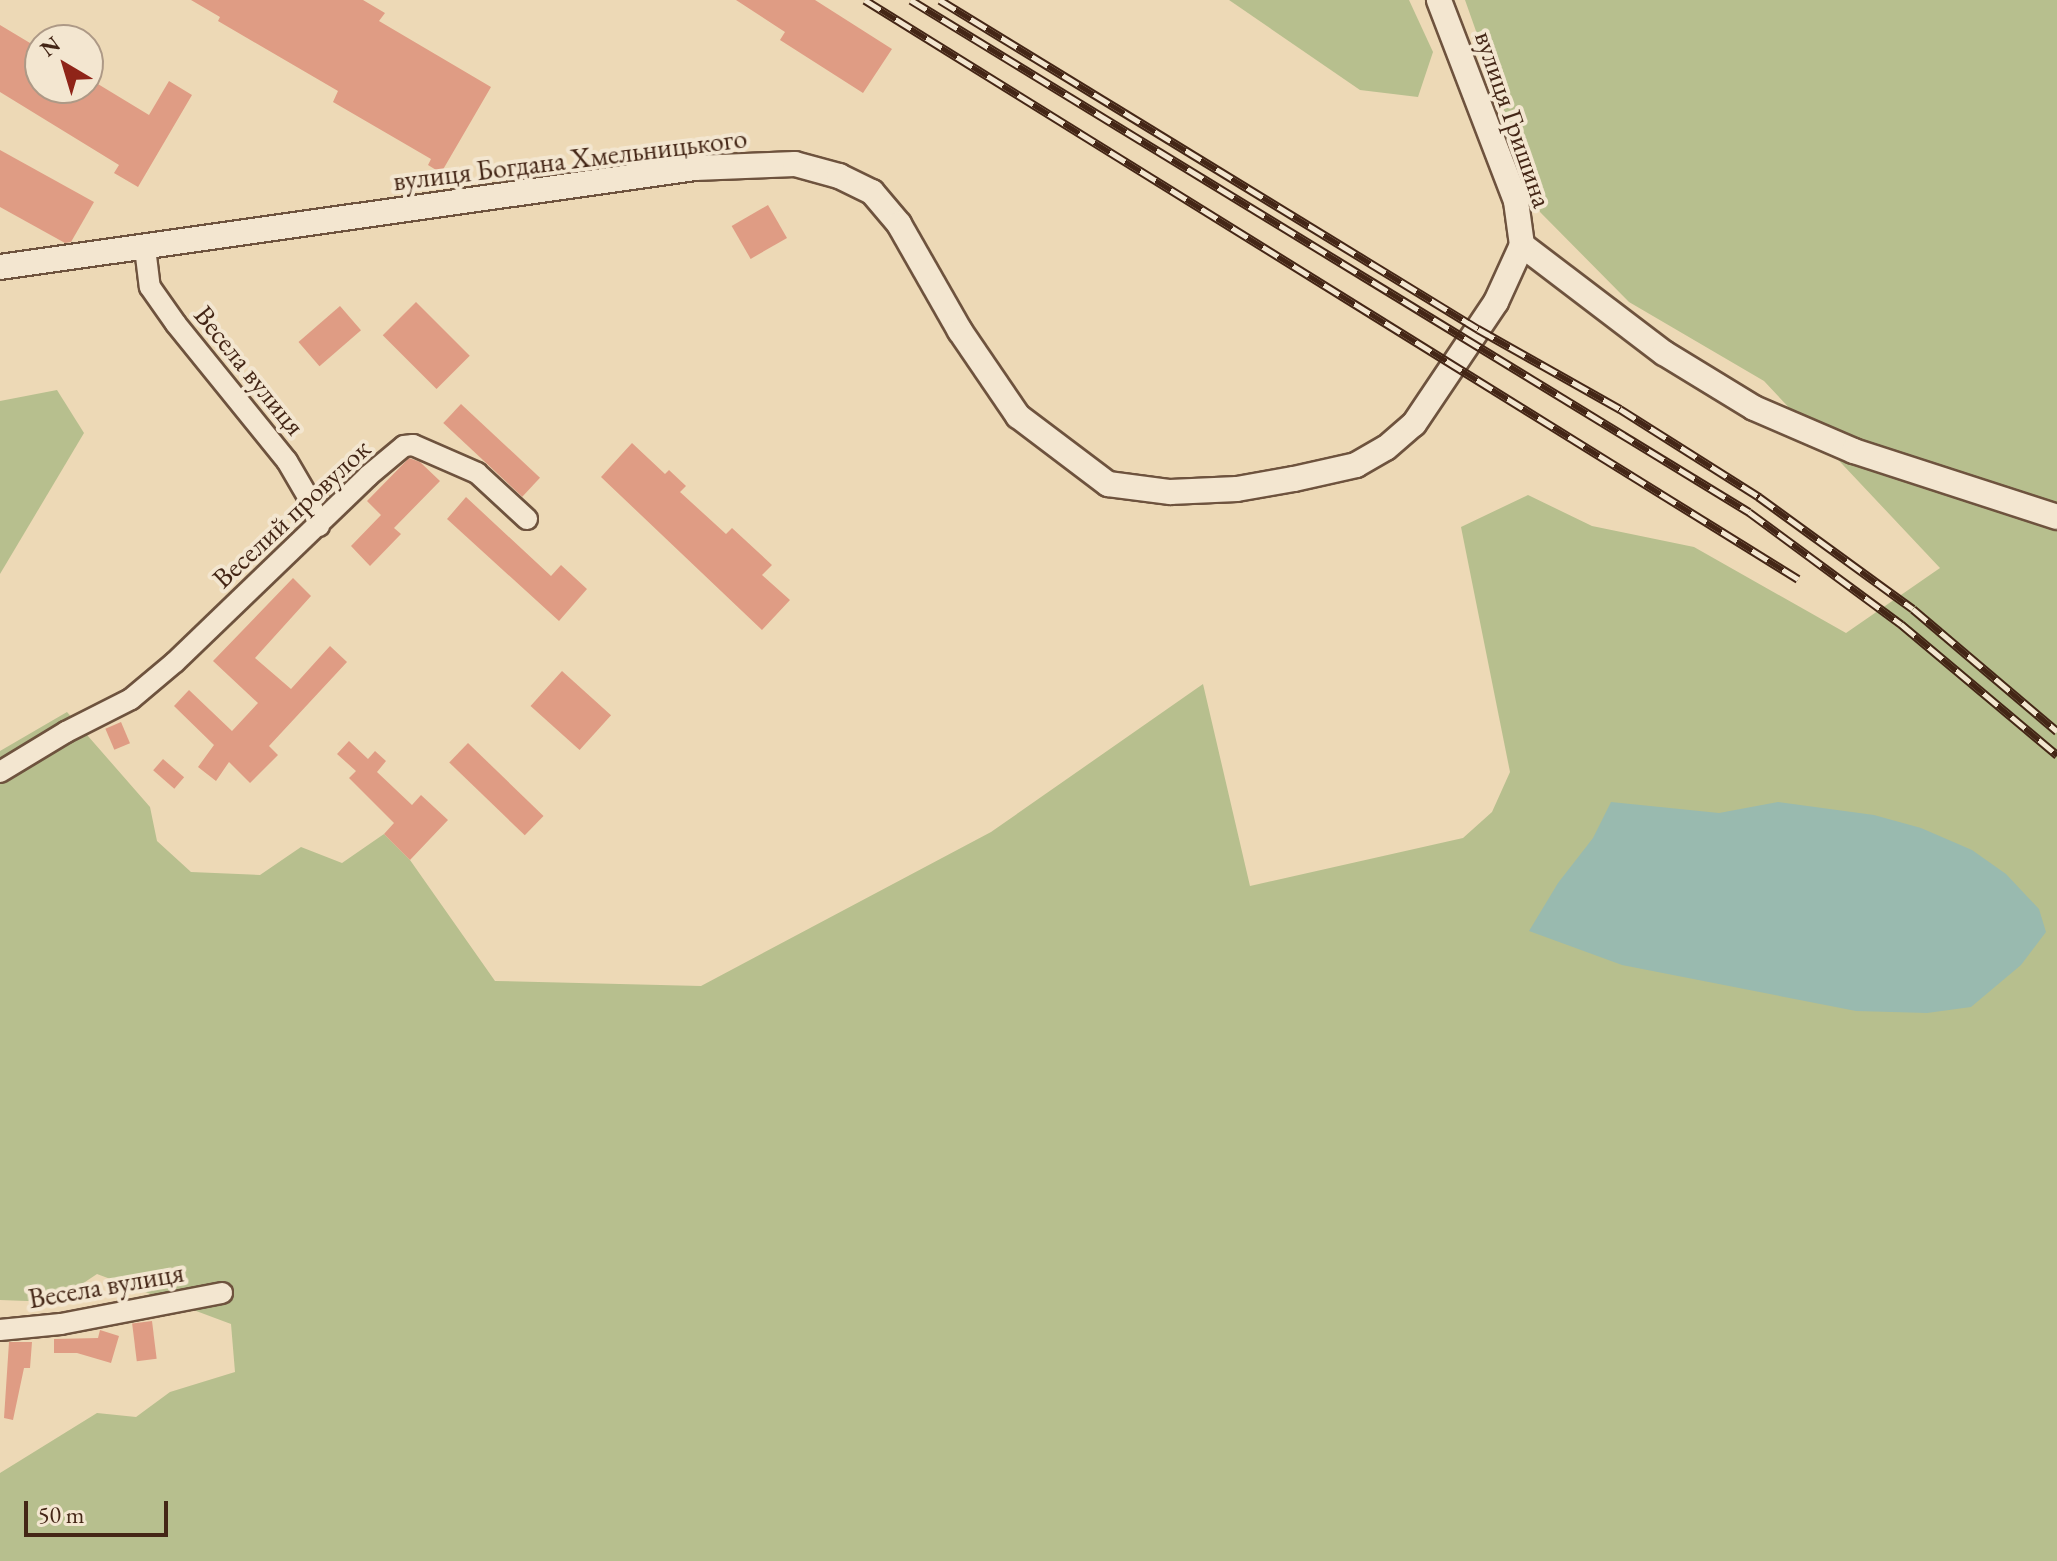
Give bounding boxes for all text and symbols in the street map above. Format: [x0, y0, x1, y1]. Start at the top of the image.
north arrow [24, 24, 104, 104]
street label: вулиця Гришина [1468, 26, 1560, 212]
text: N [34, 29, 66, 63]
street label: вулиця Богдана Хмельницького [391, 121, 749, 197]
street label: Весела вулиця [187, 298, 313, 442]
street label: Веселий провулок [205, 431, 377, 595]
street label: Весела вулиця [26, 1255, 186, 1315]
scale bar [28, 1485, 172, 1535]
text: 50 m [38, 1499, 85, 1530]

